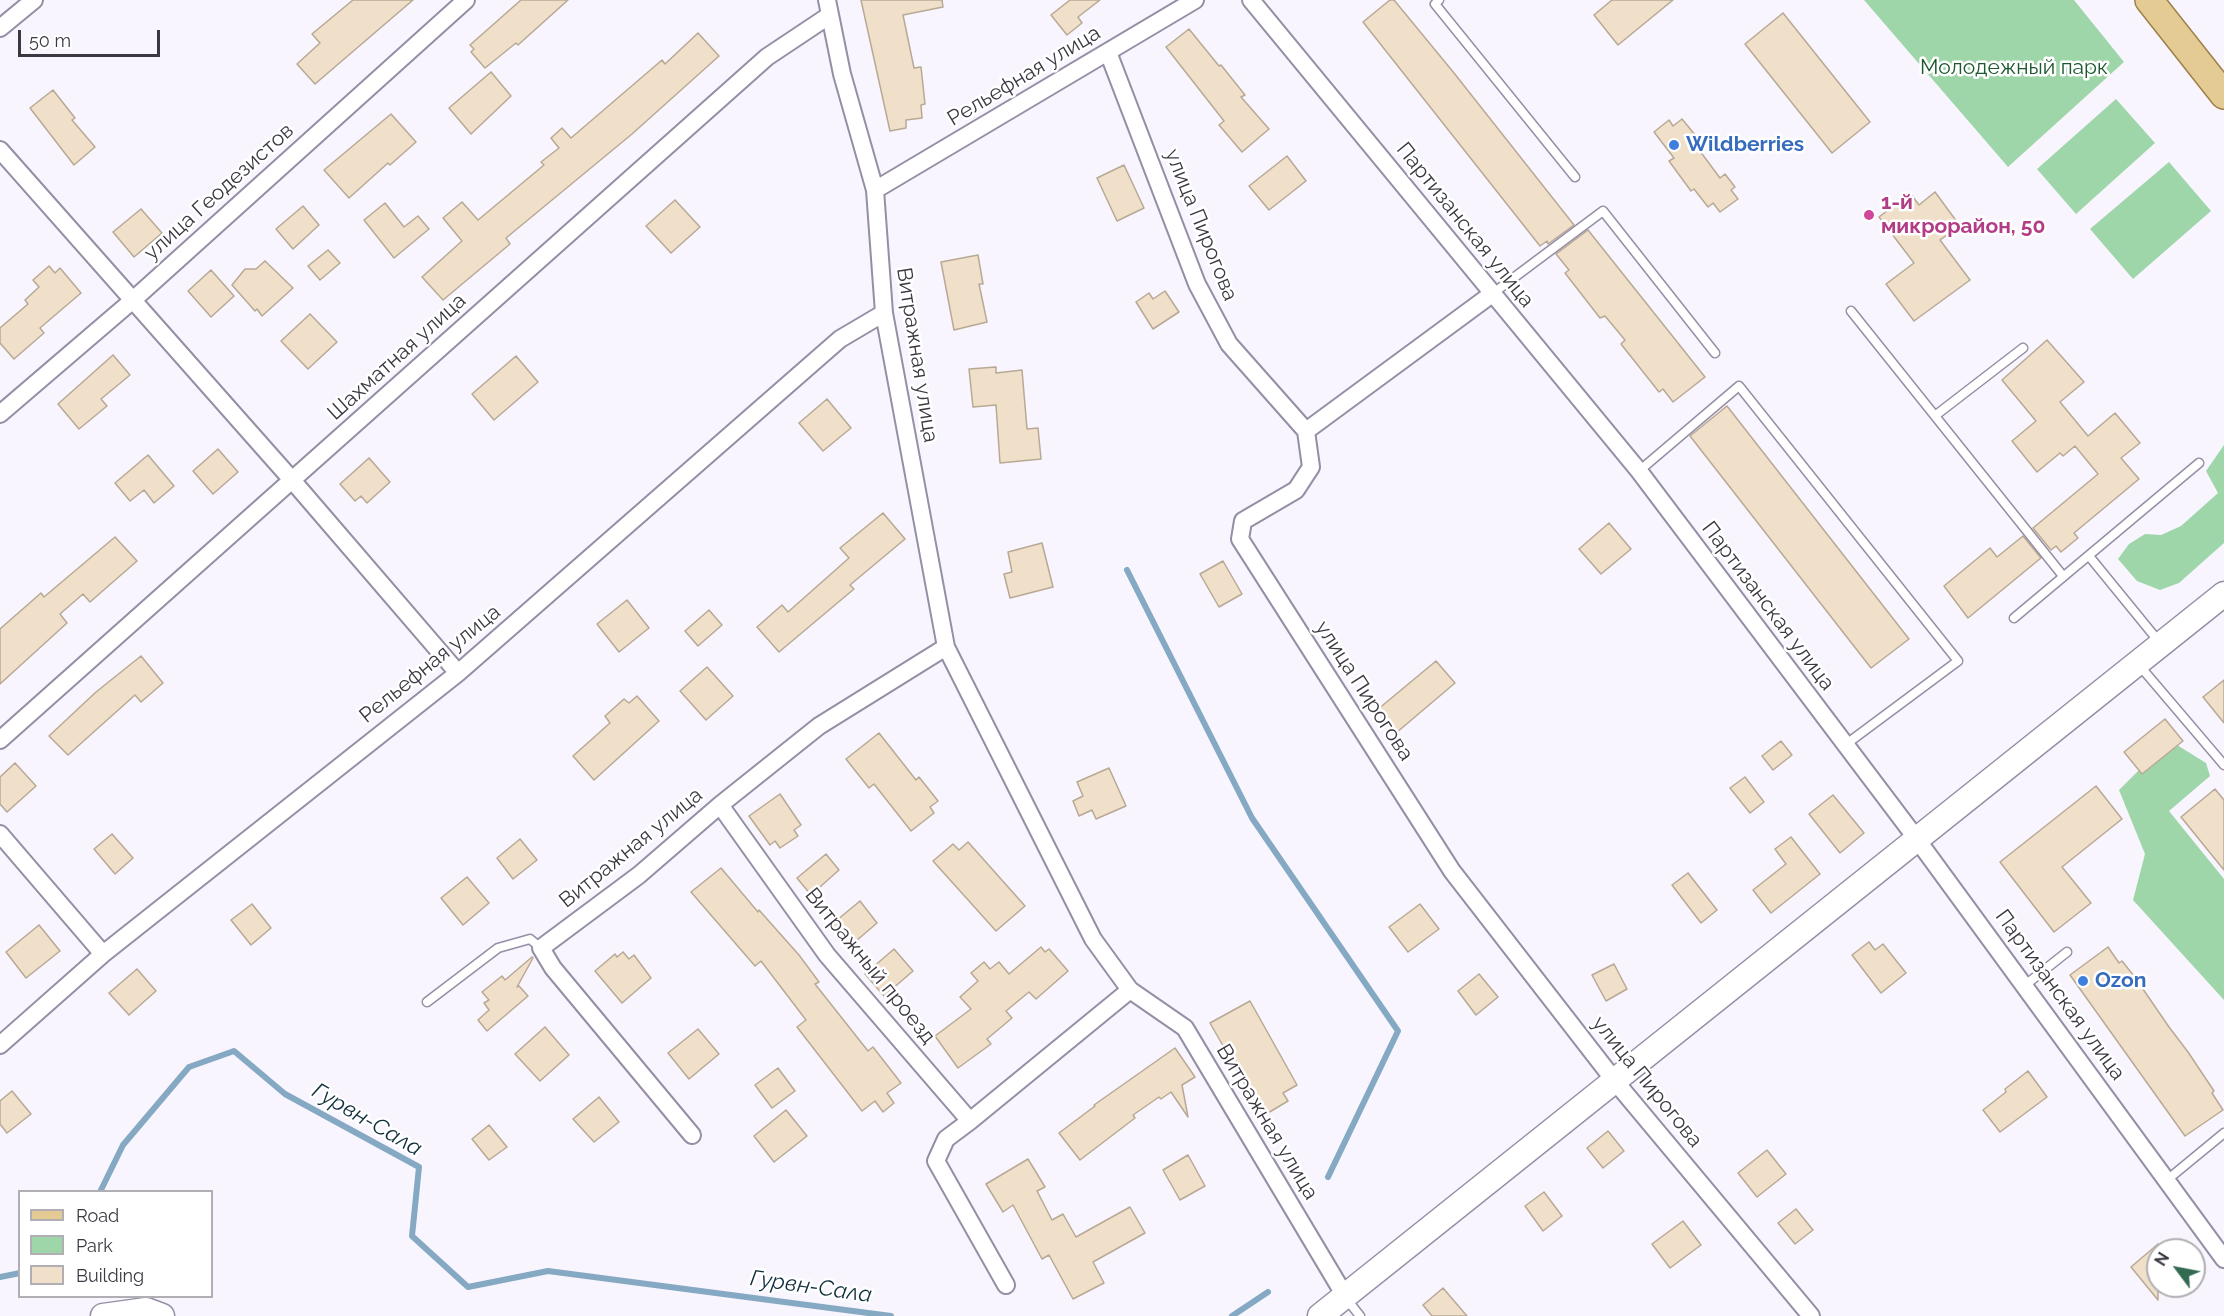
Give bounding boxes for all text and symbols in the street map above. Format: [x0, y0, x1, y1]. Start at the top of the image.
scale bar [21, 18, 164, 56]
street label: Рельефная улица [943, 20, 1105, 132]
text: 50 m [29, 30, 71, 51]
park label: Молодежный парк [1920, 55, 2108, 81]
street label: улица Геодезистов [139, 118, 299, 266]
place label: Wildberries [1686, 132, 1804, 158]
street label: Партизанская улица [1391, 138, 1539, 312]
marker: Wildberries [1667, 138, 1681, 152]
street label: улица Пирогова [1159, 145, 1243, 305]
place label: 1-й микрорайон, 50 [1881, 190, 2045, 240]
marker: 1-й микрорайон, 50 [1862, 208, 1876, 222]
street label: Витражная улица [891, 266, 943, 444]
street label: Шахматная улица [323, 288, 471, 426]
street label: Партизанская улица [1696, 517, 1840, 695]
street label: Рельефная улица [354, 599, 506, 729]
street label: улица Пирогова [1309, 616, 1419, 766]
street label: Витражная улица [554, 783, 708, 913]
street label: Витражный проезд [799, 883, 941, 1049]
street label: Партизанская улица [1990, 905, 2130, 1085]
place label: Ozon [2095, 968, 2146, 994]
marker: Ozon [2076, 974, 2090, 988]
street label: улица Пирогова [1586, 1011, 1708, 1153]
street label: Витражная улица [1211, 1040, 1323, 1204]
water label: Гурвн-Сала [307, 1078, 427, 1162]
legend [18, 1190, 213, 1298]
text: Road [76, 1205, 119, 1226]
text: Park [76, 1235, 113, 1256]
north arrow [2146, 1238, 2206, 1298]
text: N [2151, 1249, 2173, 1269]
text: Building [76, 1265, 144, 1286]
water label: Гурвн-Сала [749, 1265, 873, 1309]

